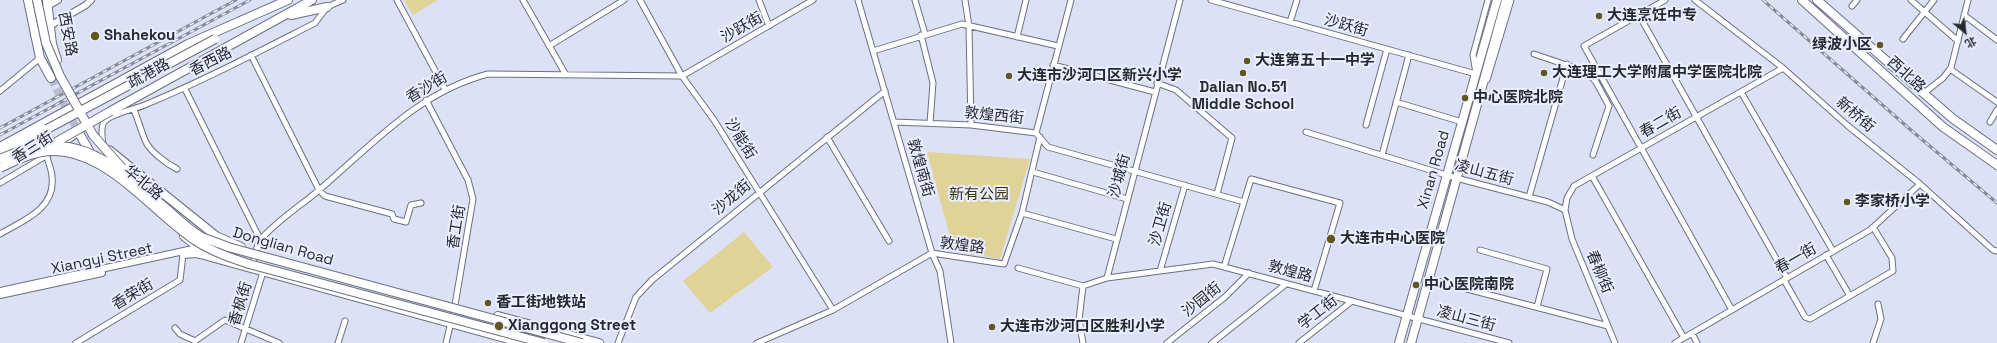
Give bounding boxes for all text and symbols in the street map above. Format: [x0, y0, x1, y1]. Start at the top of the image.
place label: 大连烹饪中专 [1607, 7, 1697, 25]
street label: 沙跃街 [718, 9, 766, 47]
street label: 西安路 [54, 10, 80, 58]
street label: 沙跃街 [1322, 11, 1370, 41]
marker: 大连烹饪中专 [1594, 11, 1604, 21]
north arrow [1945, 12, 1985, 52]
place label: Shahekou [104, 27, 175, 45]
marker: Shahekou [89, 30, 101, 42]
text: 北 [1963, 34, 1979, 51]
place label: 绿波小区 [1812, 36, 1872, 54]
marker: 绿波小区 [1875, 40, 1885, 50]
street label: 香西路 [187, 44, 235, 80]
place label: 大连第五十一中学 [1255, 52, 1375, 70]
street label: 西北路 [1883, 53, 1929, 97]
street label: 疏港路 [125, 55, 173, 93]
marker: 大连第五十一中学 [1242, 56, 1252, 66]
place label: 大连理工大学附属中学医院北院 [1552, 64, 1762, 82]
place label: 大连市沙河口区新兴小学 [1017, 67, 1182, 85]
marker: Dalian No.51 Middle School [1238, 68, 1248, 78]
marker: 大连理工大学附属中学医院北院 [1539, 68, 1549, 78]
street label: 香沙街 [403, 69, 451, 107]
marker: 大连市沙河口区新兴小学 [1004, 71, 1014, 81]
place label: Dalian No.51 Middle School [1192, 79, 1294, 114]
place label: 中心医院北院 [1473, 89, 1563, 107]
marker: 中心医院北院 [1460, 93, 1470, 103]
street label: 新桥街 [1832, 94, 1878, 136]
street label: 敦煌西街 [963, 104, 1025, 128]
street label: 春二街 [1637, 104, 1685, 142]
street label: 沙能街 [720, 115, 760, 163]
street label: 香三街 [9, 128, 57, 168]
street label: Xinan Road [1414, 129, 1454, 211]
street label: 敦煌南街 [903, 137, 937, 199]
street label: 沙城街 [1105, 152, 1135, 200]
street label: 凌山五街 [1453, 157, 1515, 189]
street label: 华北路 [120, 162, 166, 204]
street label: 沙龙街 [709, 177, 755, 219]
park label: 新有公园 [949, 186, 1009, 204]
place label: 李家桥小学 [1855, 193, 1930, 211]
marker: 李家桥小学 [1842, 197, 1852, 207]
street label: 沙卫街 [1146, 200, 1176, 248]
street label: 香工街 [445, 203, 469, 251]
street label: Donglian Road [231, 224, 335, 270]
place label: 大连市中心医院 [1340, 230, 1445, 248]
marker: 大连市中心医院 [1325, 233, 1337, 245]
street label: 敦煌路 [939, 234, 985, 258]
street label: Xiangyi Street [50, 239, 154, 279]
street label: 春一街 [1772, 240, 1820, 278]
street label: 春柳街 [1582, 248, 1616, 296]
street label: 敦煌路 [1266, 257, 1314, 287]
street label: 香荣街 [109, 276, 157, 314]
place label: 中心医院南院 [1424, 276, 1514, 294]
street label: 沙园街 [1179, 279, 1225, 321]
street label: 香枫街 [226, 280, 256, 328]
marker: 中心医院南院 [1411, 280, 1421, 290]
street label: 学工街 [1295, 292, 1341, 334]
place label: 香工街地铁站 [496, 294, 586, 312]
marker: 香工街地铁站 [483, 298, 493, 308]
street label: 凌山三街 [1435, 303, 1497, 335]
place label: Xianggong Street [508, 317, 636, 335]
place label: 大连市沙河口区胜利小学 [1000, 318, 1165, 336]
marker: Xianggong Street [493, 320, 505, 332]
marker: 大连市沙河口区胜利小学 [987, 322, 997, 332]

